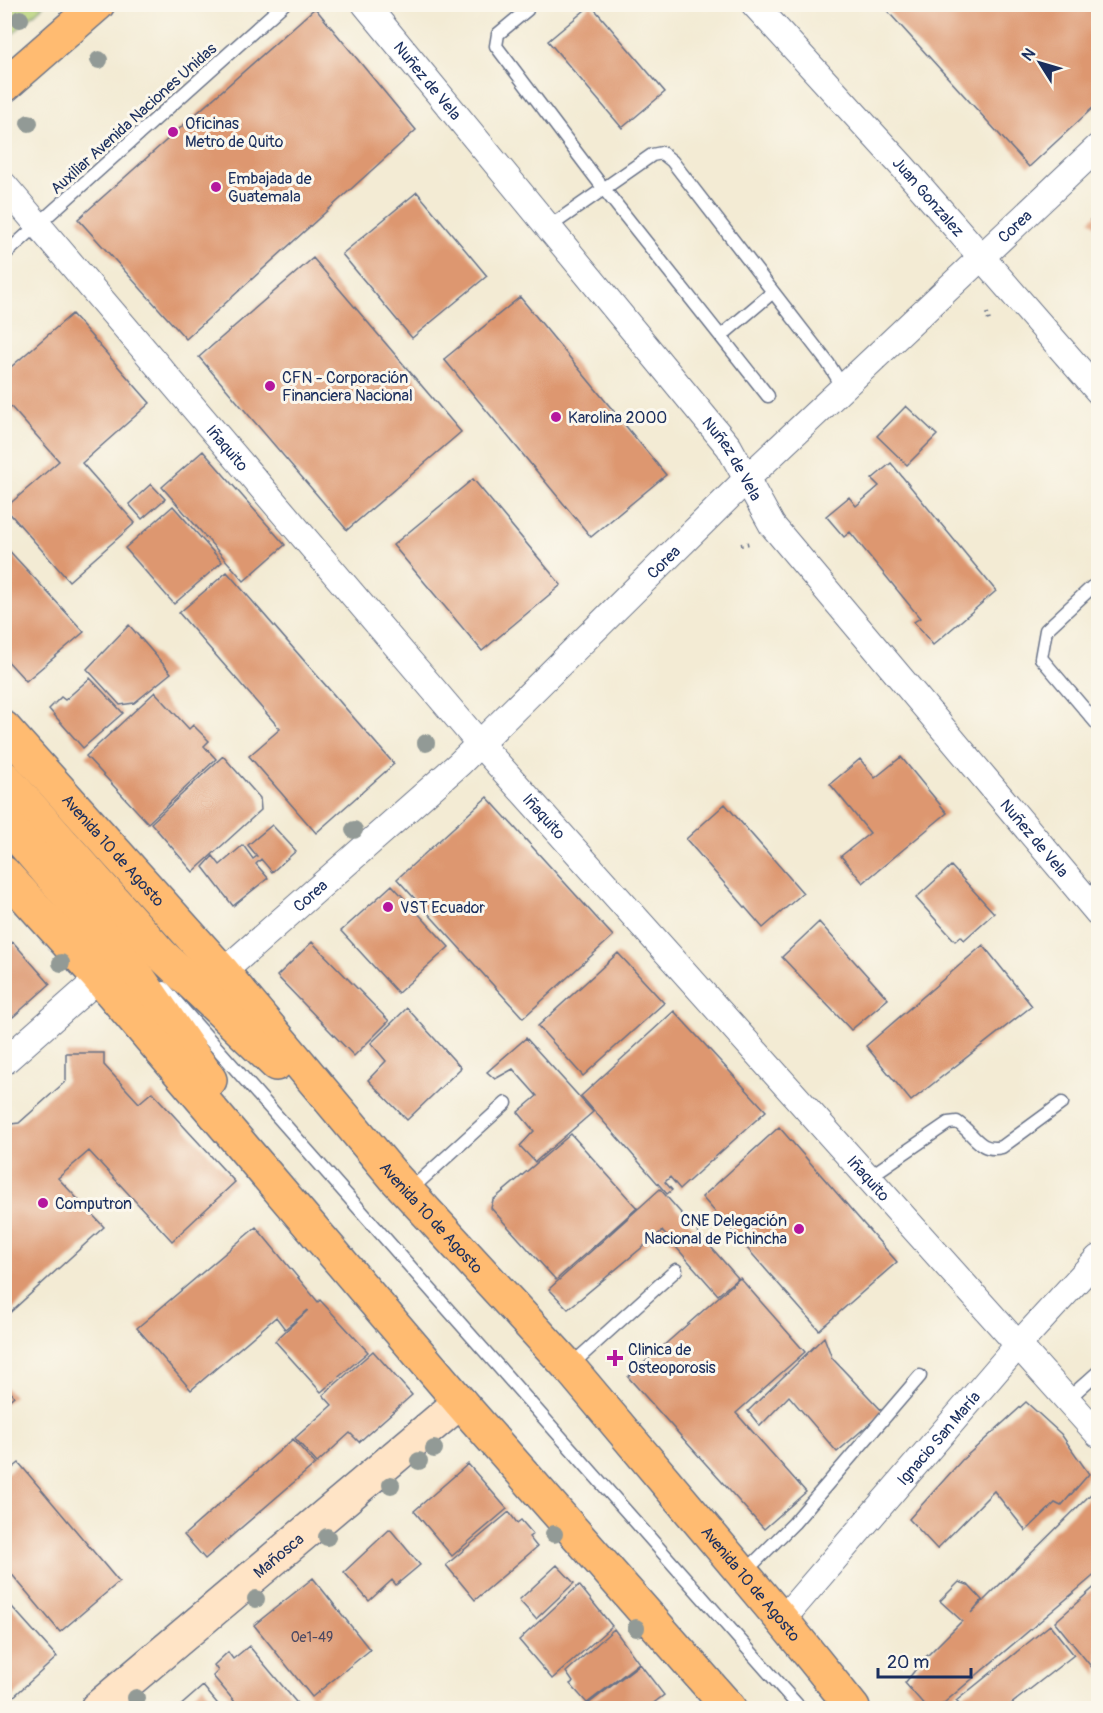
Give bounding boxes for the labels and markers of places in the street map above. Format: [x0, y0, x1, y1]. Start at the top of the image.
place label: Oficinas Metro de Quito [185, 114, 284, 152]
marker: Oficinas Metro de Quito [166, 125, 180, 139]
place label: Embajada de Guatemala [228, 169, 312, 207]
marker: Embajada de Guatemala [209, 180, 223, 194]
place label: CFN - Corporación Financiera Nacional [282, 368, 413, 406]
marker: CFN - Corporación Financiera Nacional [263, 379, 277, 393]
place label: Karolina 2000 [568, 408, 667, 428]
marker: Karolina 2000 [549, 410, 563, 424]
place label: VST Ecuador [400, 898, 485, 918]
marker: VST Ecuador [381, 900, 395, 914]
place label: Computron [55, 1194, 132, 1214]
marker: Computron [36, 1196, 50, 1210]
place label: CNE Delegación Nacional de Pichincha [644, 1211, 787, 1249]
marker: CNE Delegación Nacional de Pichincha [792, 1222, 806, 1236]
place label: Clinica de Osteoporosis [628, 1340, 716, 1378]
marker: Clinica de Osteoporosis [606, 1349, 624, 1367]

